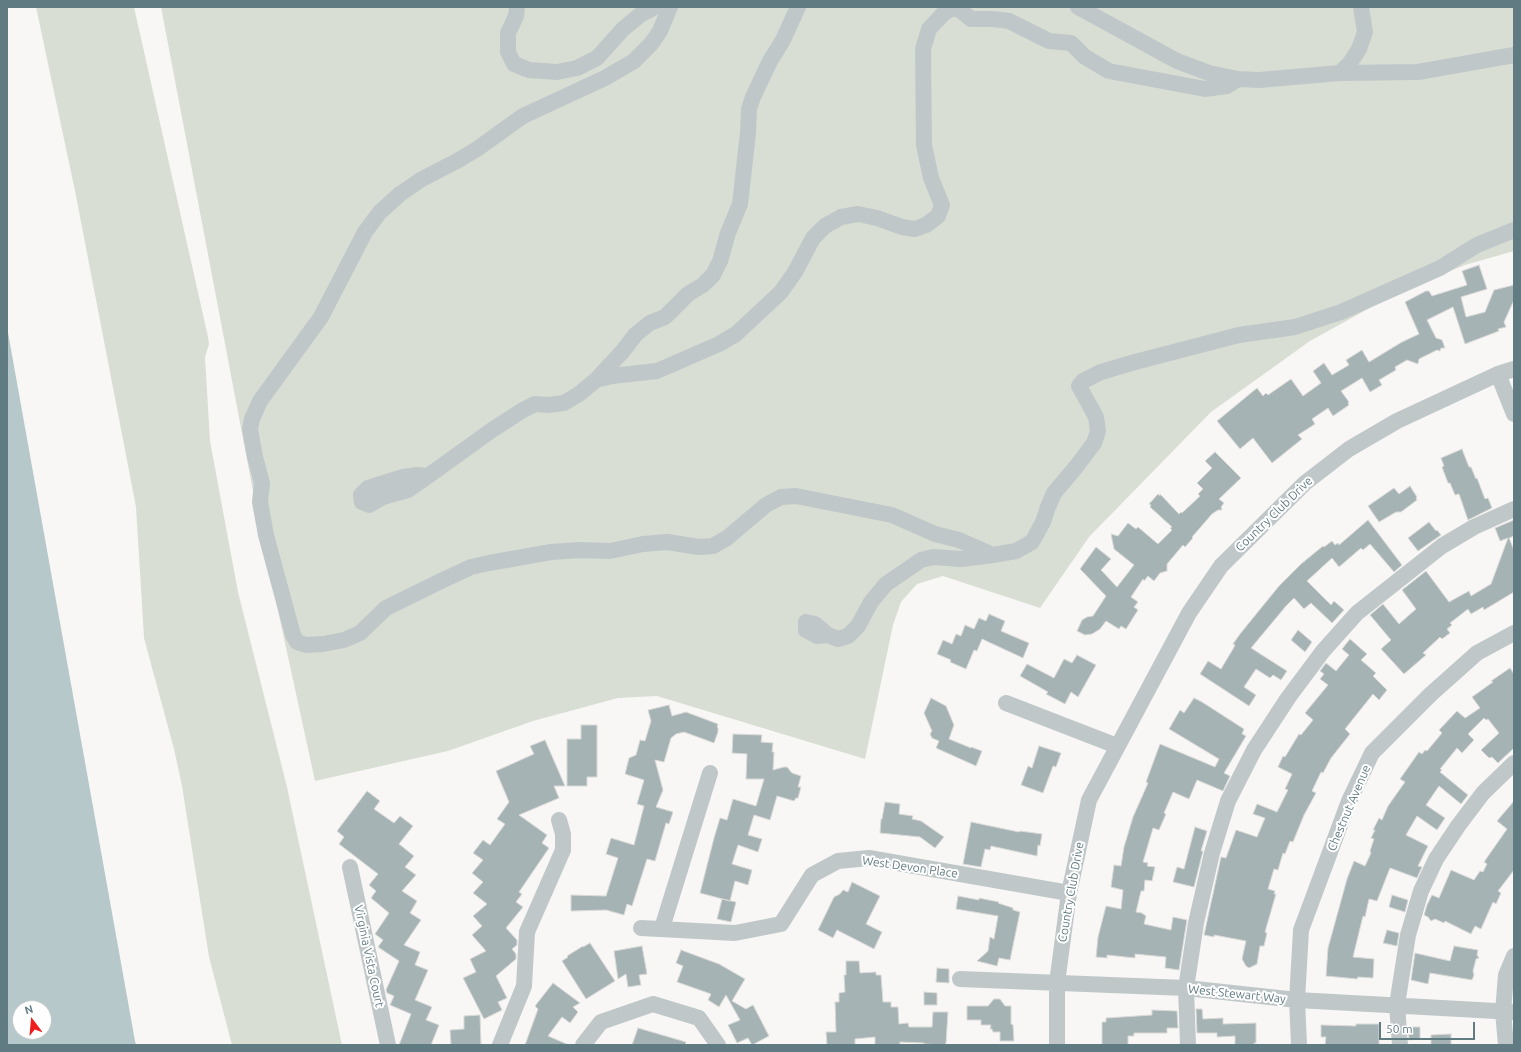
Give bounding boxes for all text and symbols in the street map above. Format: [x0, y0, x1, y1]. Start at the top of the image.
street label: Country Club Drive [1232, 474, 1316, 554]
street label: Chestnut Avenue [1324, 763, 1374, 853]
street label: Country Club Drive [1055, 841, 1087, 943]
street label: West Devon Place [861, 853, 959, 881]
street label: Virginia Vista Court [351, 904, 387, 1008]
street label: West Stewart Way [1187, 982, 1287, 1006]
north arrow [12, 1000, 52, 1040]
text: N [23, 1003, 35, 1016]
scale bar [1381, 1014, 1477, 1040]
text: 50 m [1386, 1022, 1413, 1035]

